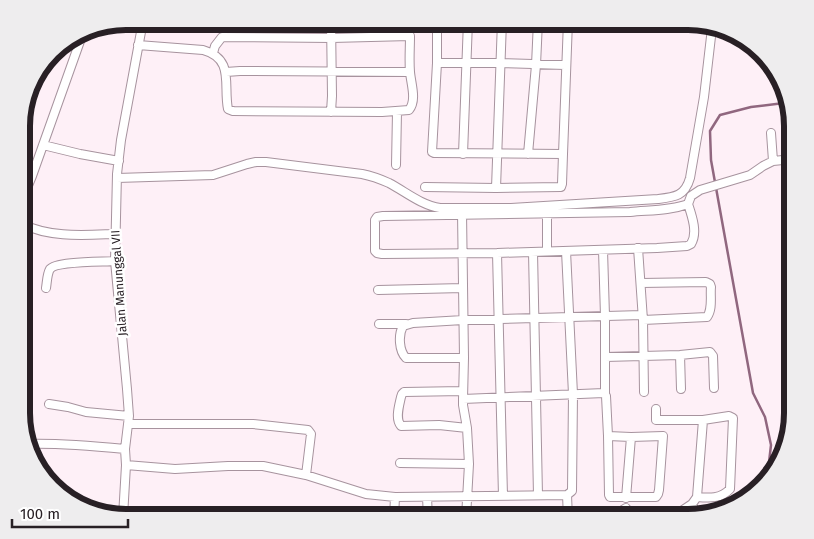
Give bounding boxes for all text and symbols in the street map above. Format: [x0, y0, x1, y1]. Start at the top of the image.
street label: Jalan Manunggal VII [108, 229, 130, 337]
scale bar [12, 496, 129, 528]
text: 100 m [20, 505, 60, 523]

